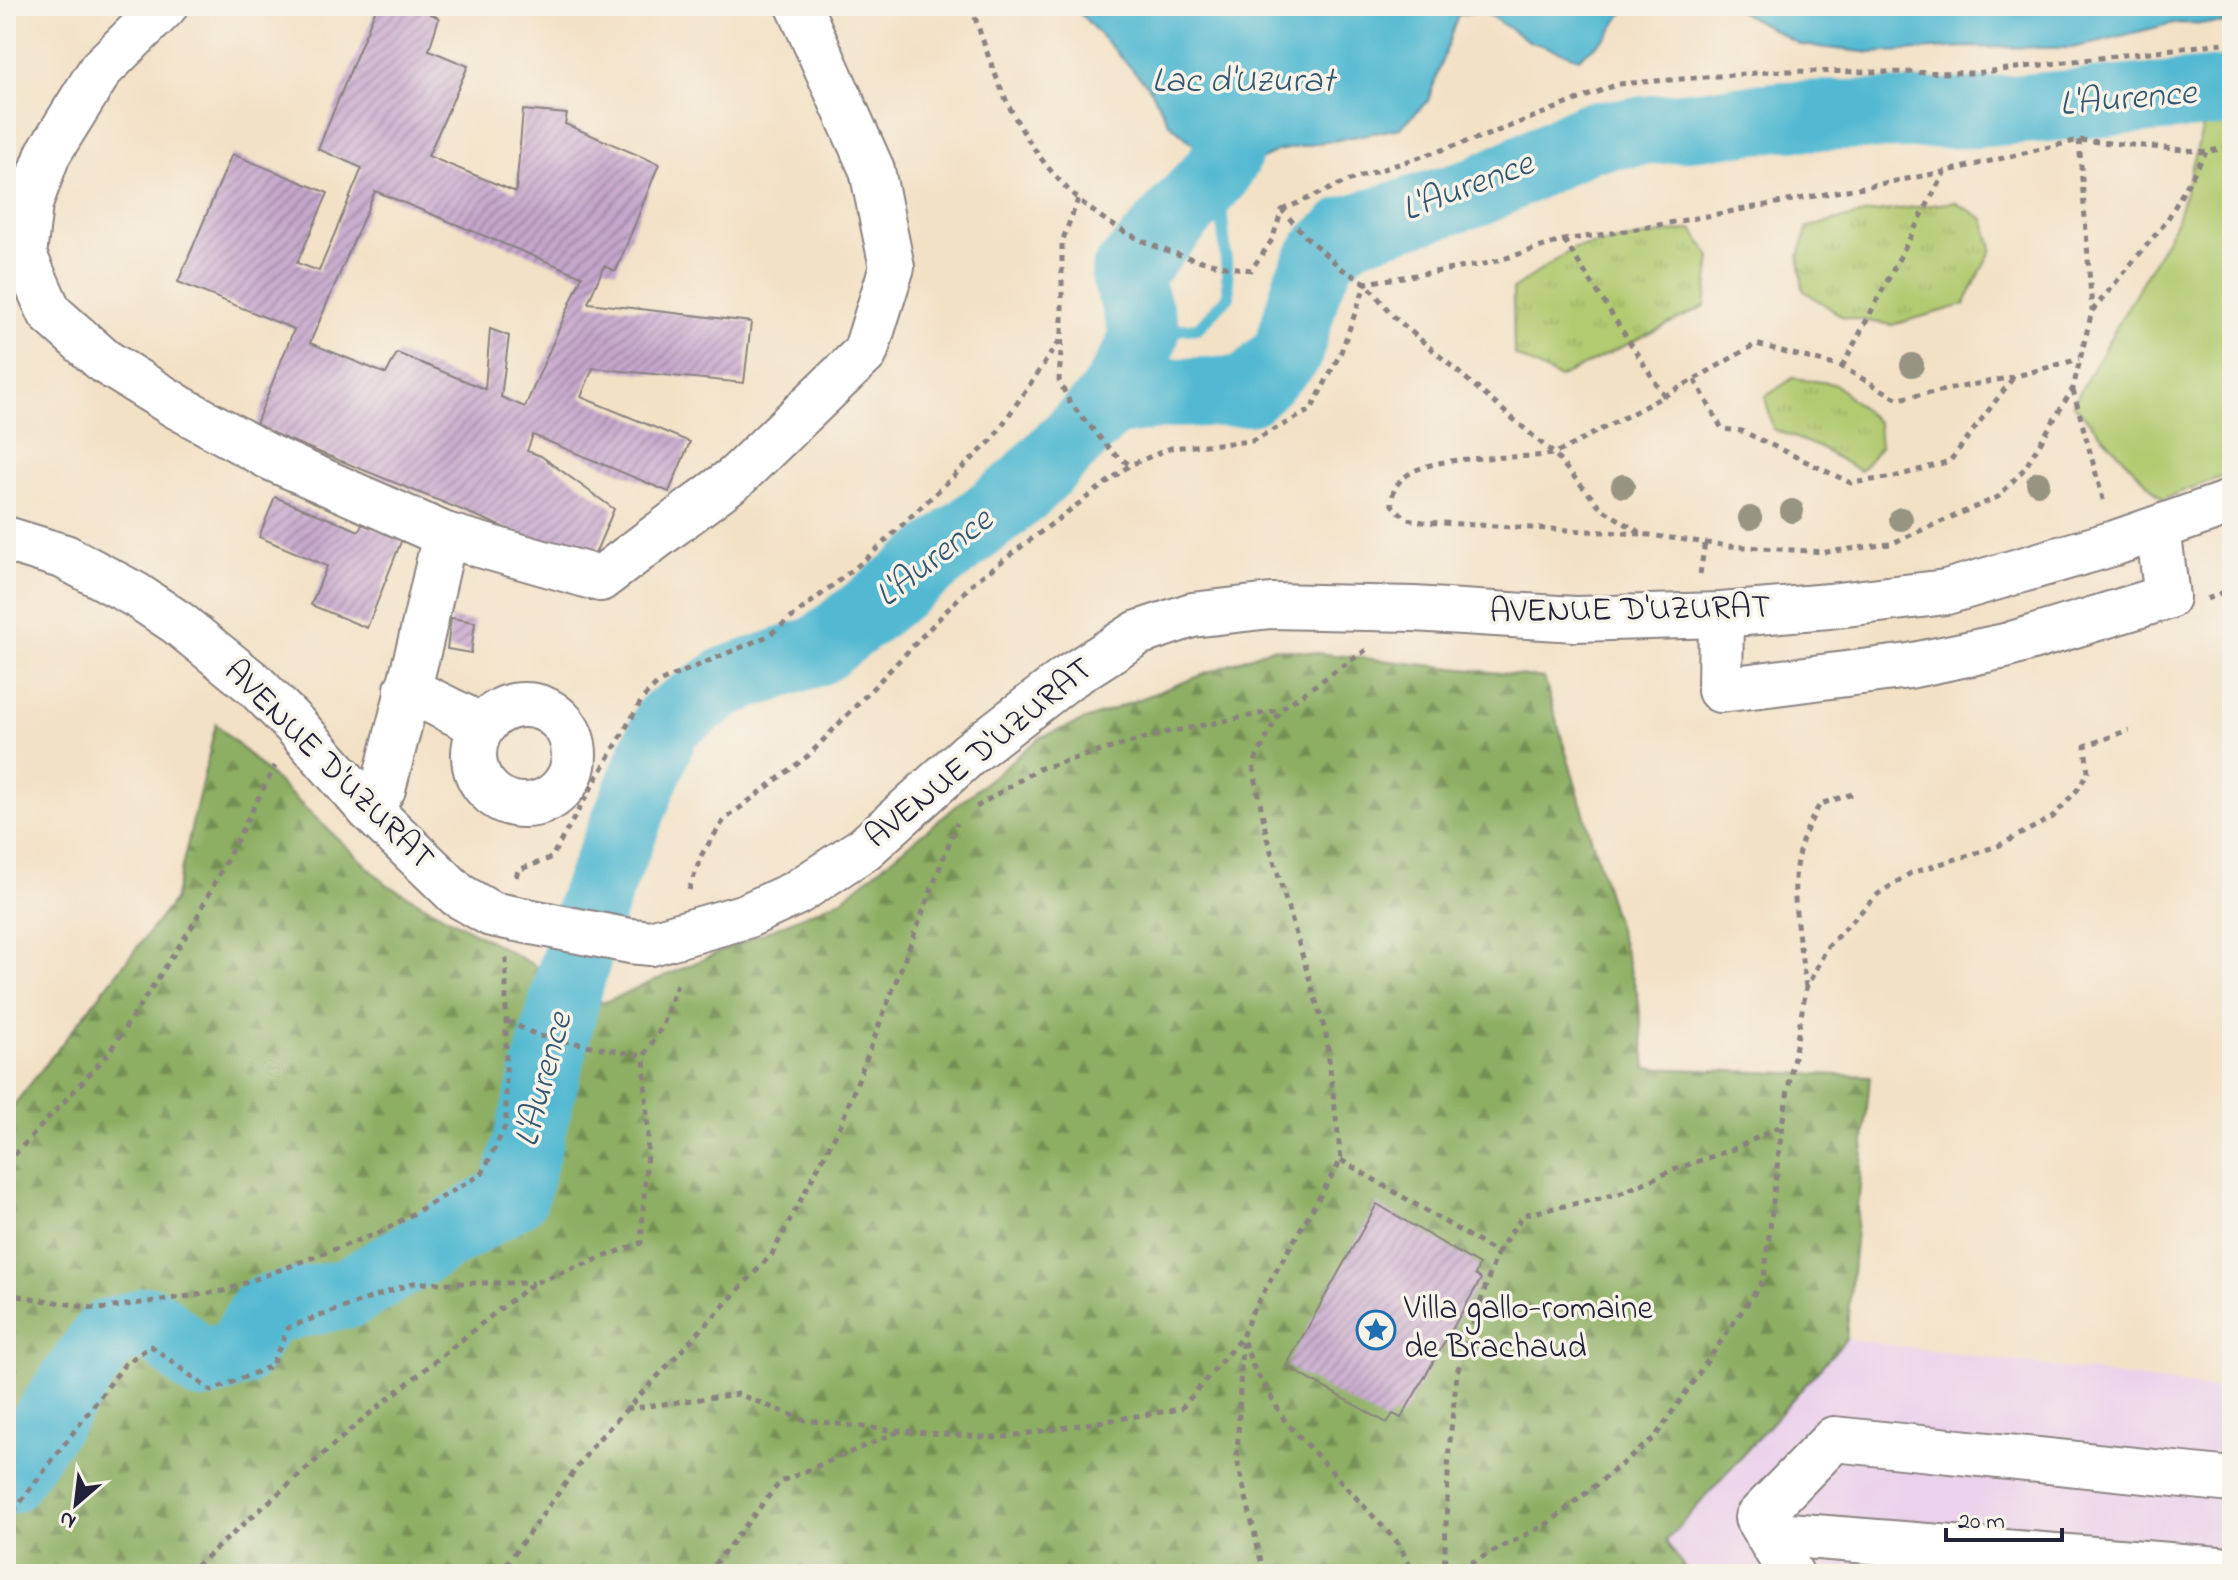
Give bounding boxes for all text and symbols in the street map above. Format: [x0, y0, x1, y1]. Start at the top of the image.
water label: Lac d'Uzurat [1152, 56, 1337, 109]
water label: L'Aurence [2058, 67, 2200, 132]
water label: L'Aurence [1395, 138, 1543, 237]
water label: L'Aurence [865, 495, 1007, 622]
street label: AVENUE D'UZURAT [1489, 584, 1771, 638]
street label: AVENUE D'UZURAT [855, 646, 1105, 862]
street label: AVENUE D'UZURAT [211, 649, 445, 883]
water label: L'Aurence [502, 1005, 589, 1153]
place label: Villa gallo-romaine de Brachaud [1403, 1285, 1653, 1374]
place icon: Villa gallo-romaine de Brachaud [1355, 1309, 1397, 1351]
north arrow [36, 1464, 116, 1544]
scale bar [1946, 1492, 2062, 1542]
text: N [54, 1501, 82, 1537]
text: 20 m [1958, 1505, 2005, 1540]

